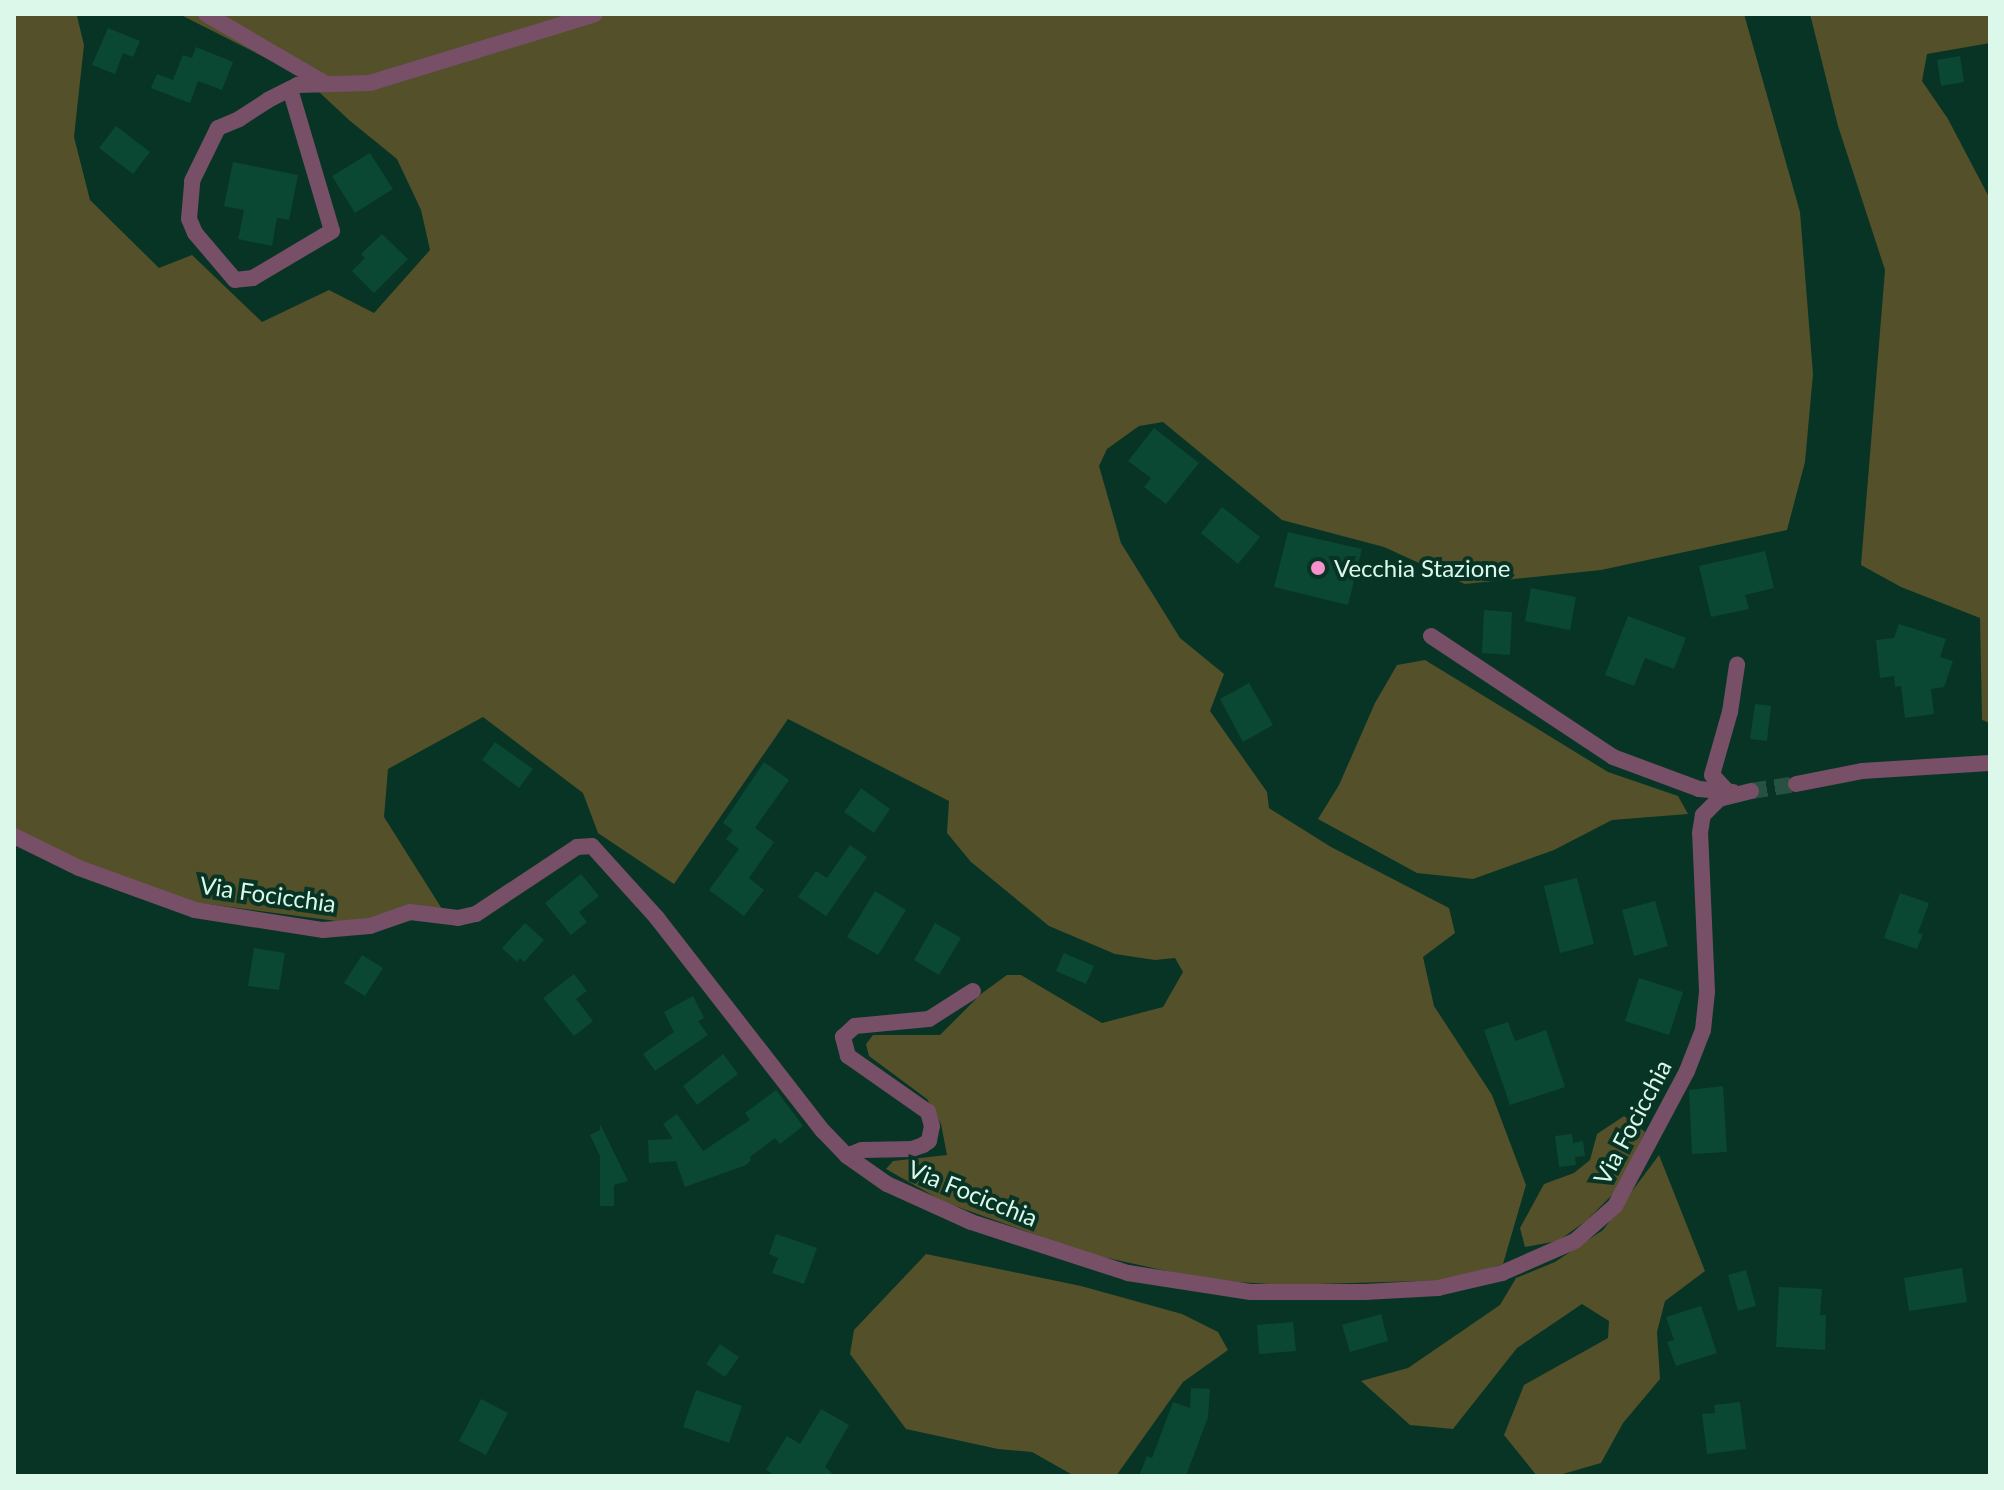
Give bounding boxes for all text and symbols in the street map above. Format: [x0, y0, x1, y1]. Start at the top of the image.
place label: Vecchia Stazione [1334, 554, 1510, 582]
marker: Vecchia Stazione [1309, 559, 1327, 577]
street label: Via Focicchia [198, 870, 338, 918]
street label: Via Focicchia [1587, 1055, 1677, 1189]
street label: Via Focicchia [904, 1154, 1042, 1232]

